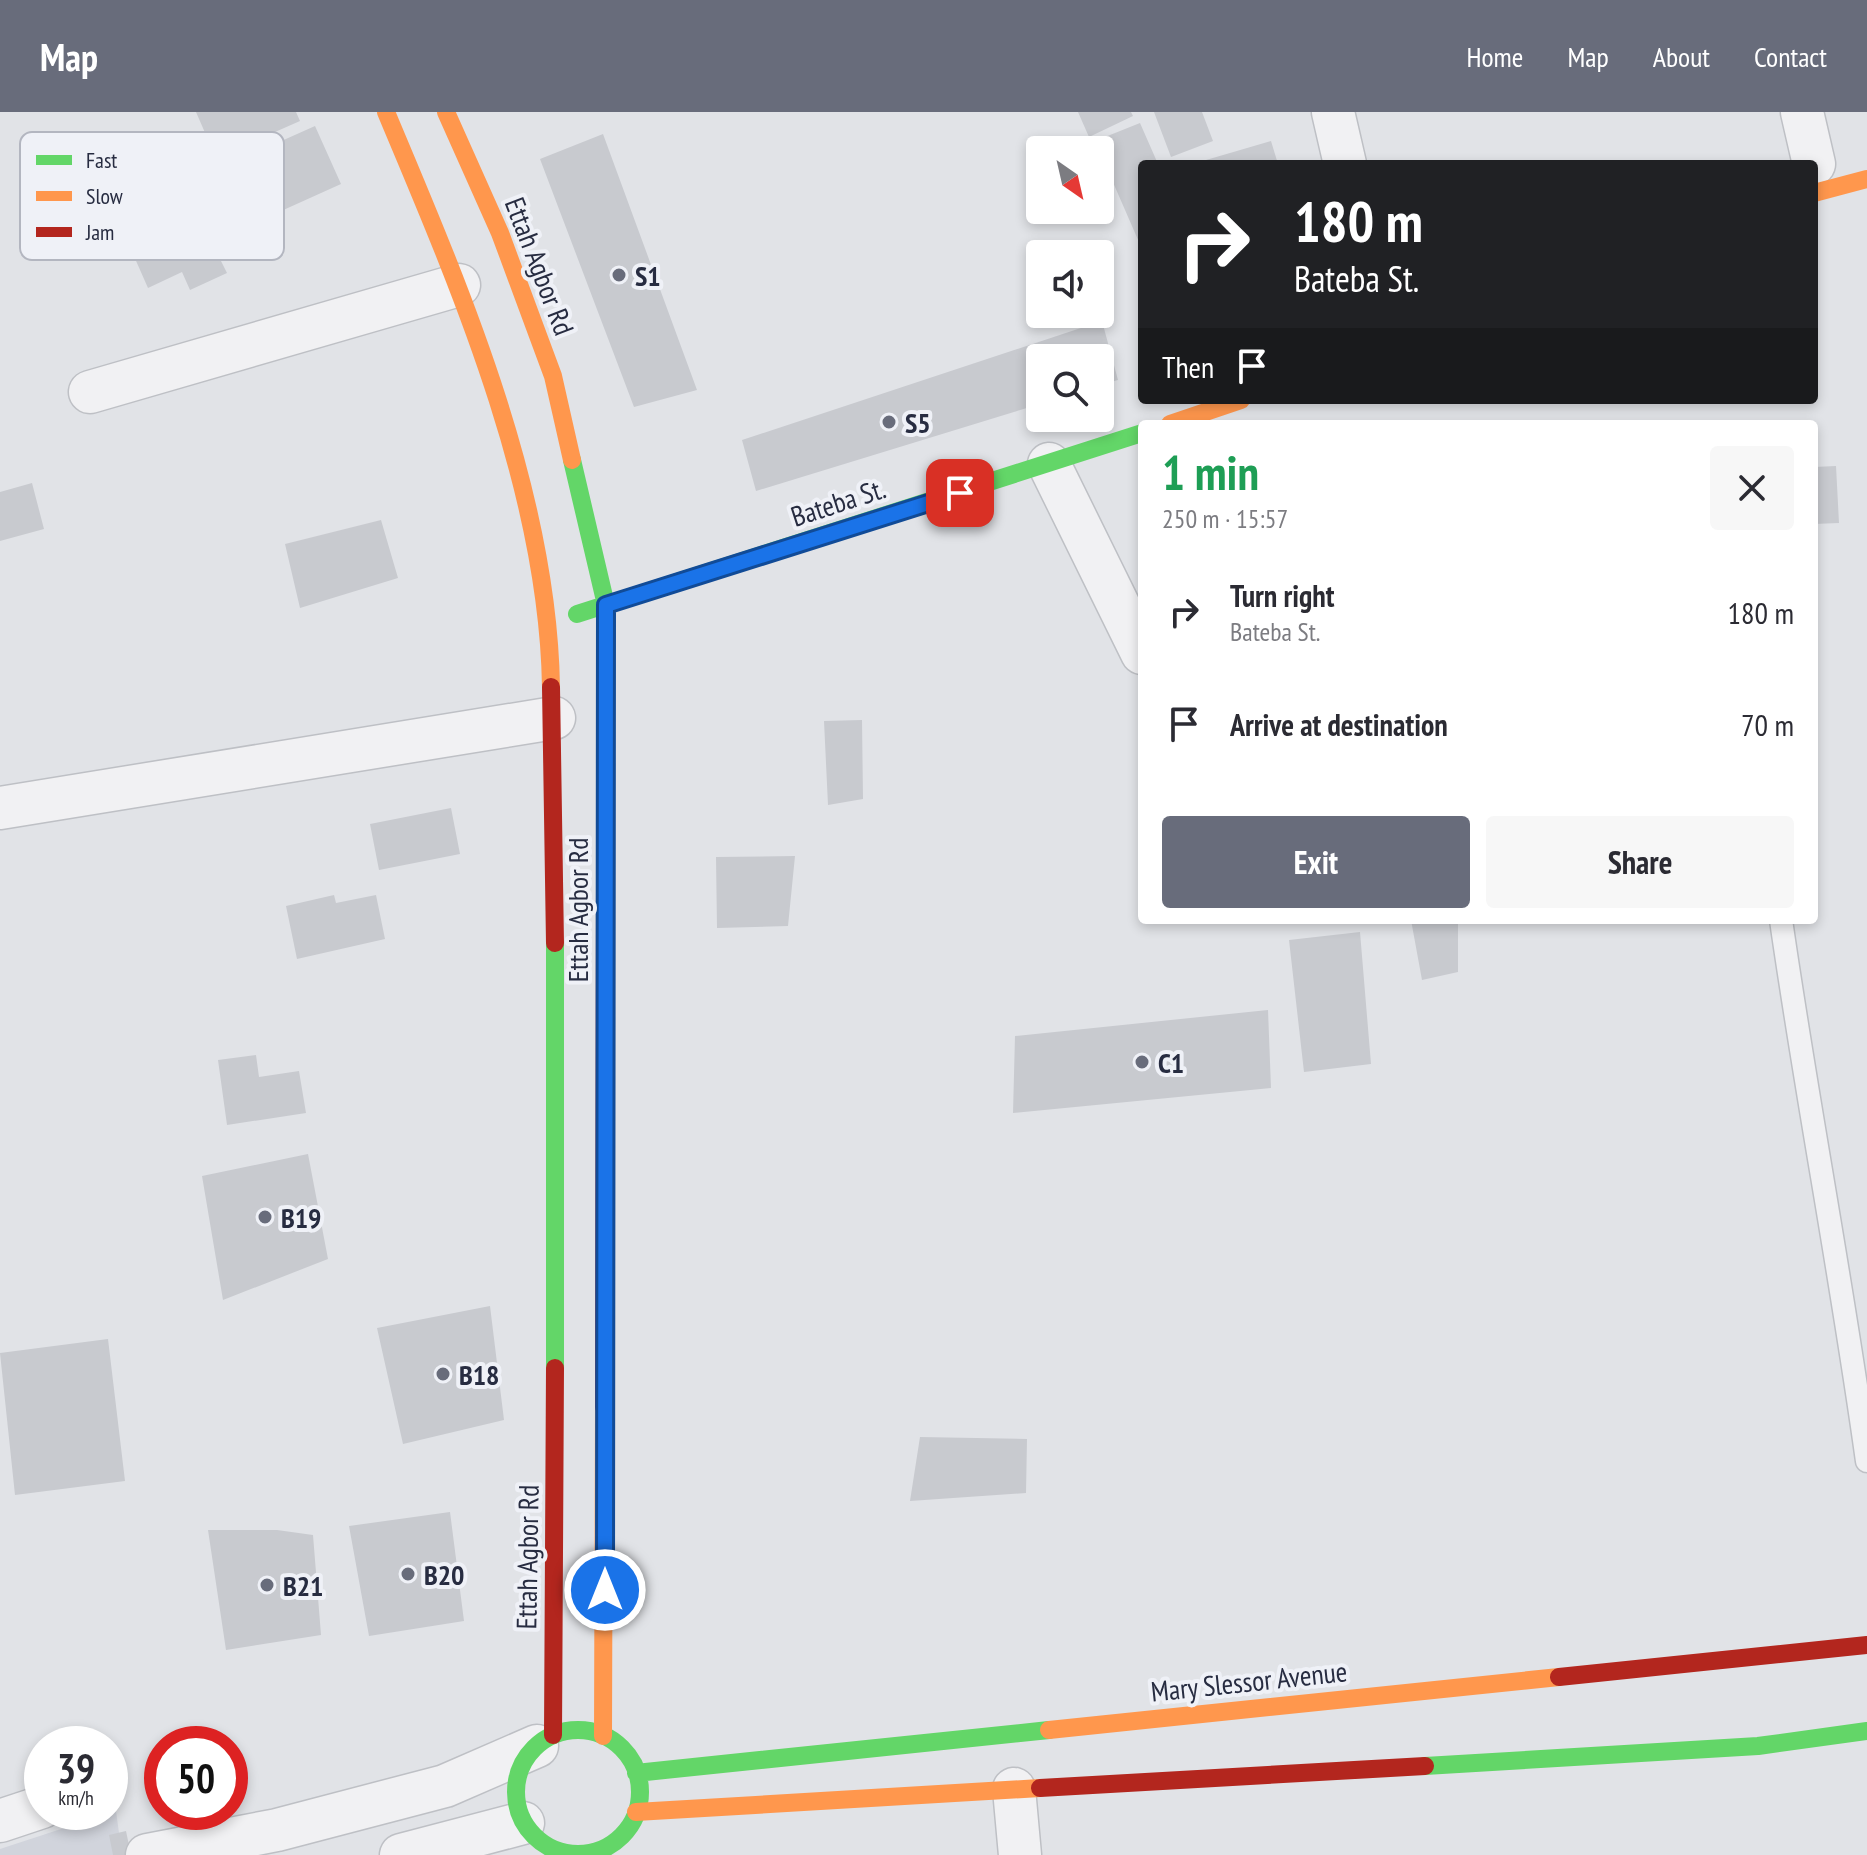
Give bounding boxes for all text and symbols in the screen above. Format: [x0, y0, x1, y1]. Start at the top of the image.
text: Map [40, 32, 98, 81]
text: Home [1467, 38, 1523, 75]
text: Map [1567, 38, 1609, 75]
text: About [1653, 38, 1710, 75]
text: Contact [1754, 38, 1827, 75]
legend [20, 132, 284, 260]
north arrow [1026, 136, 1114, 224]
map controls [1026, 136, 1114, 432]
text: Fast [86, 146, 117, 174]
text: Slow [86, 182, 123, 210]
text: 180 m [1294, 185, 1423, 257]
street label: Ettah Agbor Rd [497, 192, 583, 340]
icon: right [1162, 192, 1266, 296]
text: Jam [85, 218, 114, 246]
button: sound [1026, 240, 1114, 328]
text: Bateba St. [1294, 255, 1419, 302]
place label: S1 [635, 257, 661, 294]
marker: S1 [610, 266, 628, 284]
button: search [1026, 344, 1114, 432]
icon: arrive [1230, 344, 1274, 388]
text: Then [1162, 347, 1214, 386]
place label: S5 [905, 404, 931, 441]
marker: S5 [880, 413, 898, 431]
text: 1 min [1162, 441, 1259, 503]
button: close [1710, 446, 1794, 530]
pin [926, 459, 994, 527]
street label: Bateba St. [786, 469, 890, 535]
icon: arrive [938, 471, 982, 515]
text: 250 m · 15:57 [1162, 502, 1288, 535]
text: Turn right [1230, 576, 1334, 615]
icon: right [1162, 590, 1206, 634]
text: 180 m [1728, 593, 1794, 632]
text: Bateba St. [1230, 615, 1320, 648]
icon: arrive [1162, 702, 1206, 746]
text: Arrive at destination [1230, 705, 1448, 744]
text: 70 m [1741, 705, 1794, 744]
button: Exit [1162, 816, 1470, 908]
button: Share [1486, 816, 1794, 908]
street label: Ettah Agbor Rd [559, 838, 596, 982]
place label: C1 [1158, 1044, 1184, 1081]
marker: C1 [1133, 1053, 1151, 1071]
place label: B19 [281, 1199, 322, 1236]
marker: B19 [256, 1208, 274, 1226]
place label: B18 [459, 1356, 500, 1393]
marker: B18 [434, 1365, 452, 1383]
street label: Ettah Agbor Rd [507, 1484, 547, 1630]
position arrow [563, 1548, 647, 1632]
place label: B20 [424, 1556, 465, 1593]
marker: B20 [399, 1565, 417, 1583]
place label: B21 [283, 1567, 324, 1604]
marker: B21 [258, 1576, 276, 1594]
street label: Mary Slessor Avenue [1149, 1652, 1349, 1710]
speed limit sign: 50 [144, 1726, 248, 1830]
text: 39 [57, 1742, 95, 1794]
text: km/h [58, 1785, 94, 1811]

